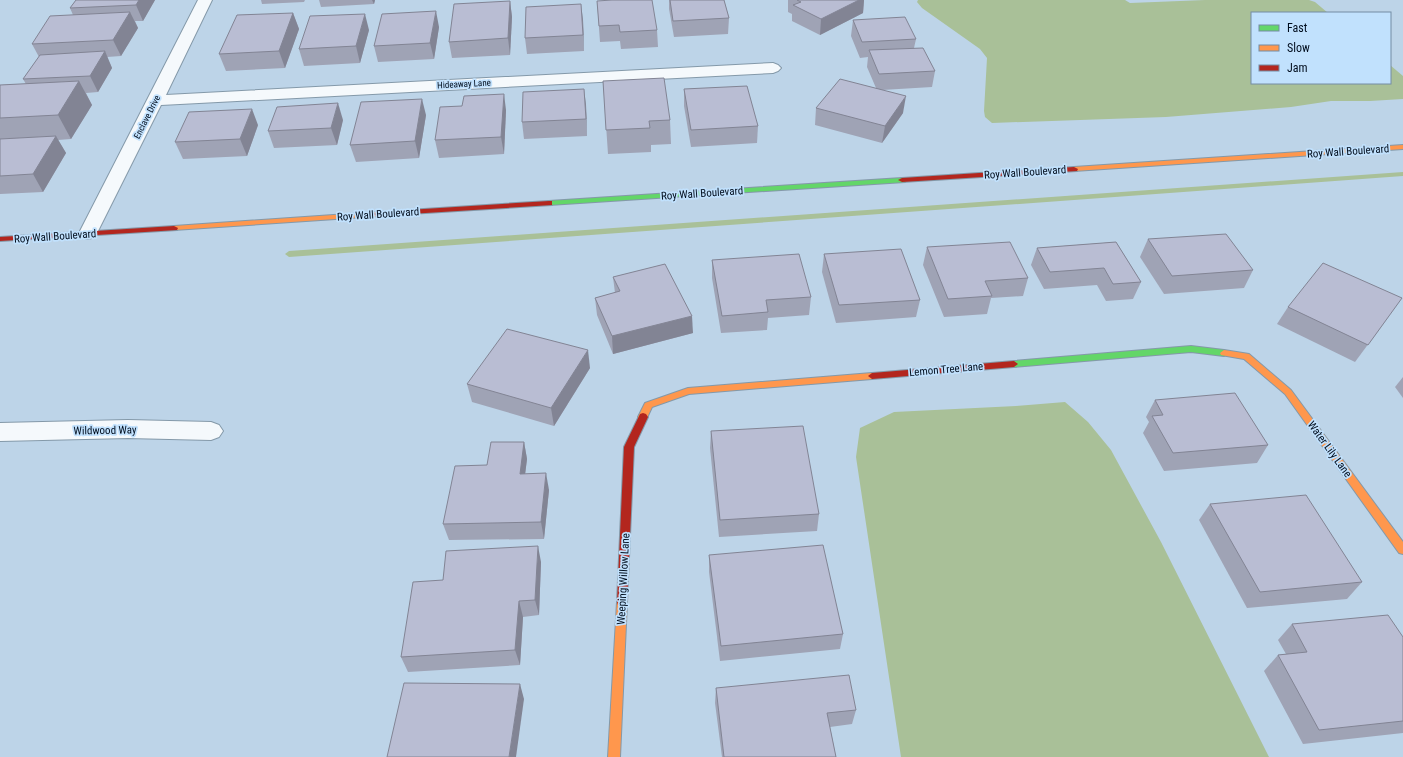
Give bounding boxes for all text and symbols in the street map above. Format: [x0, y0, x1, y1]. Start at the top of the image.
legend [1251, 12, 1391, 84]
text: Fast [1287, 21, 1308, 35]
text: Slow [1287, 41, 1310, 55]
text: Jam [1287, 61, 1308, 75]
street label: Hideaway Lane [437, 78, 491, 90]
street label: Enclave Drive [132, 94, 162, 140]
street label: Roy Wall Boulevard [1306, 142, 1390, 161]
street label: Roy Wall Boulevard [983, 163, 1067, 182]
street label: Roy Wall Boulevard [660, 184, 744, 203]
street label: Roy Wall Boulevard [336, 205, 420, 224]
street label: Roy Wall Boulevard [13, 227, 97, 246]
street label: Lemon Tree Lane [909, 360, 984, 379]
street label: Water Lily Lane [1305, 419, 1354, 480]
street label: Wildwood Way [73, 423, 137, 438]
street label: Weeping Willow Lane [615, 533, 632, 625]

